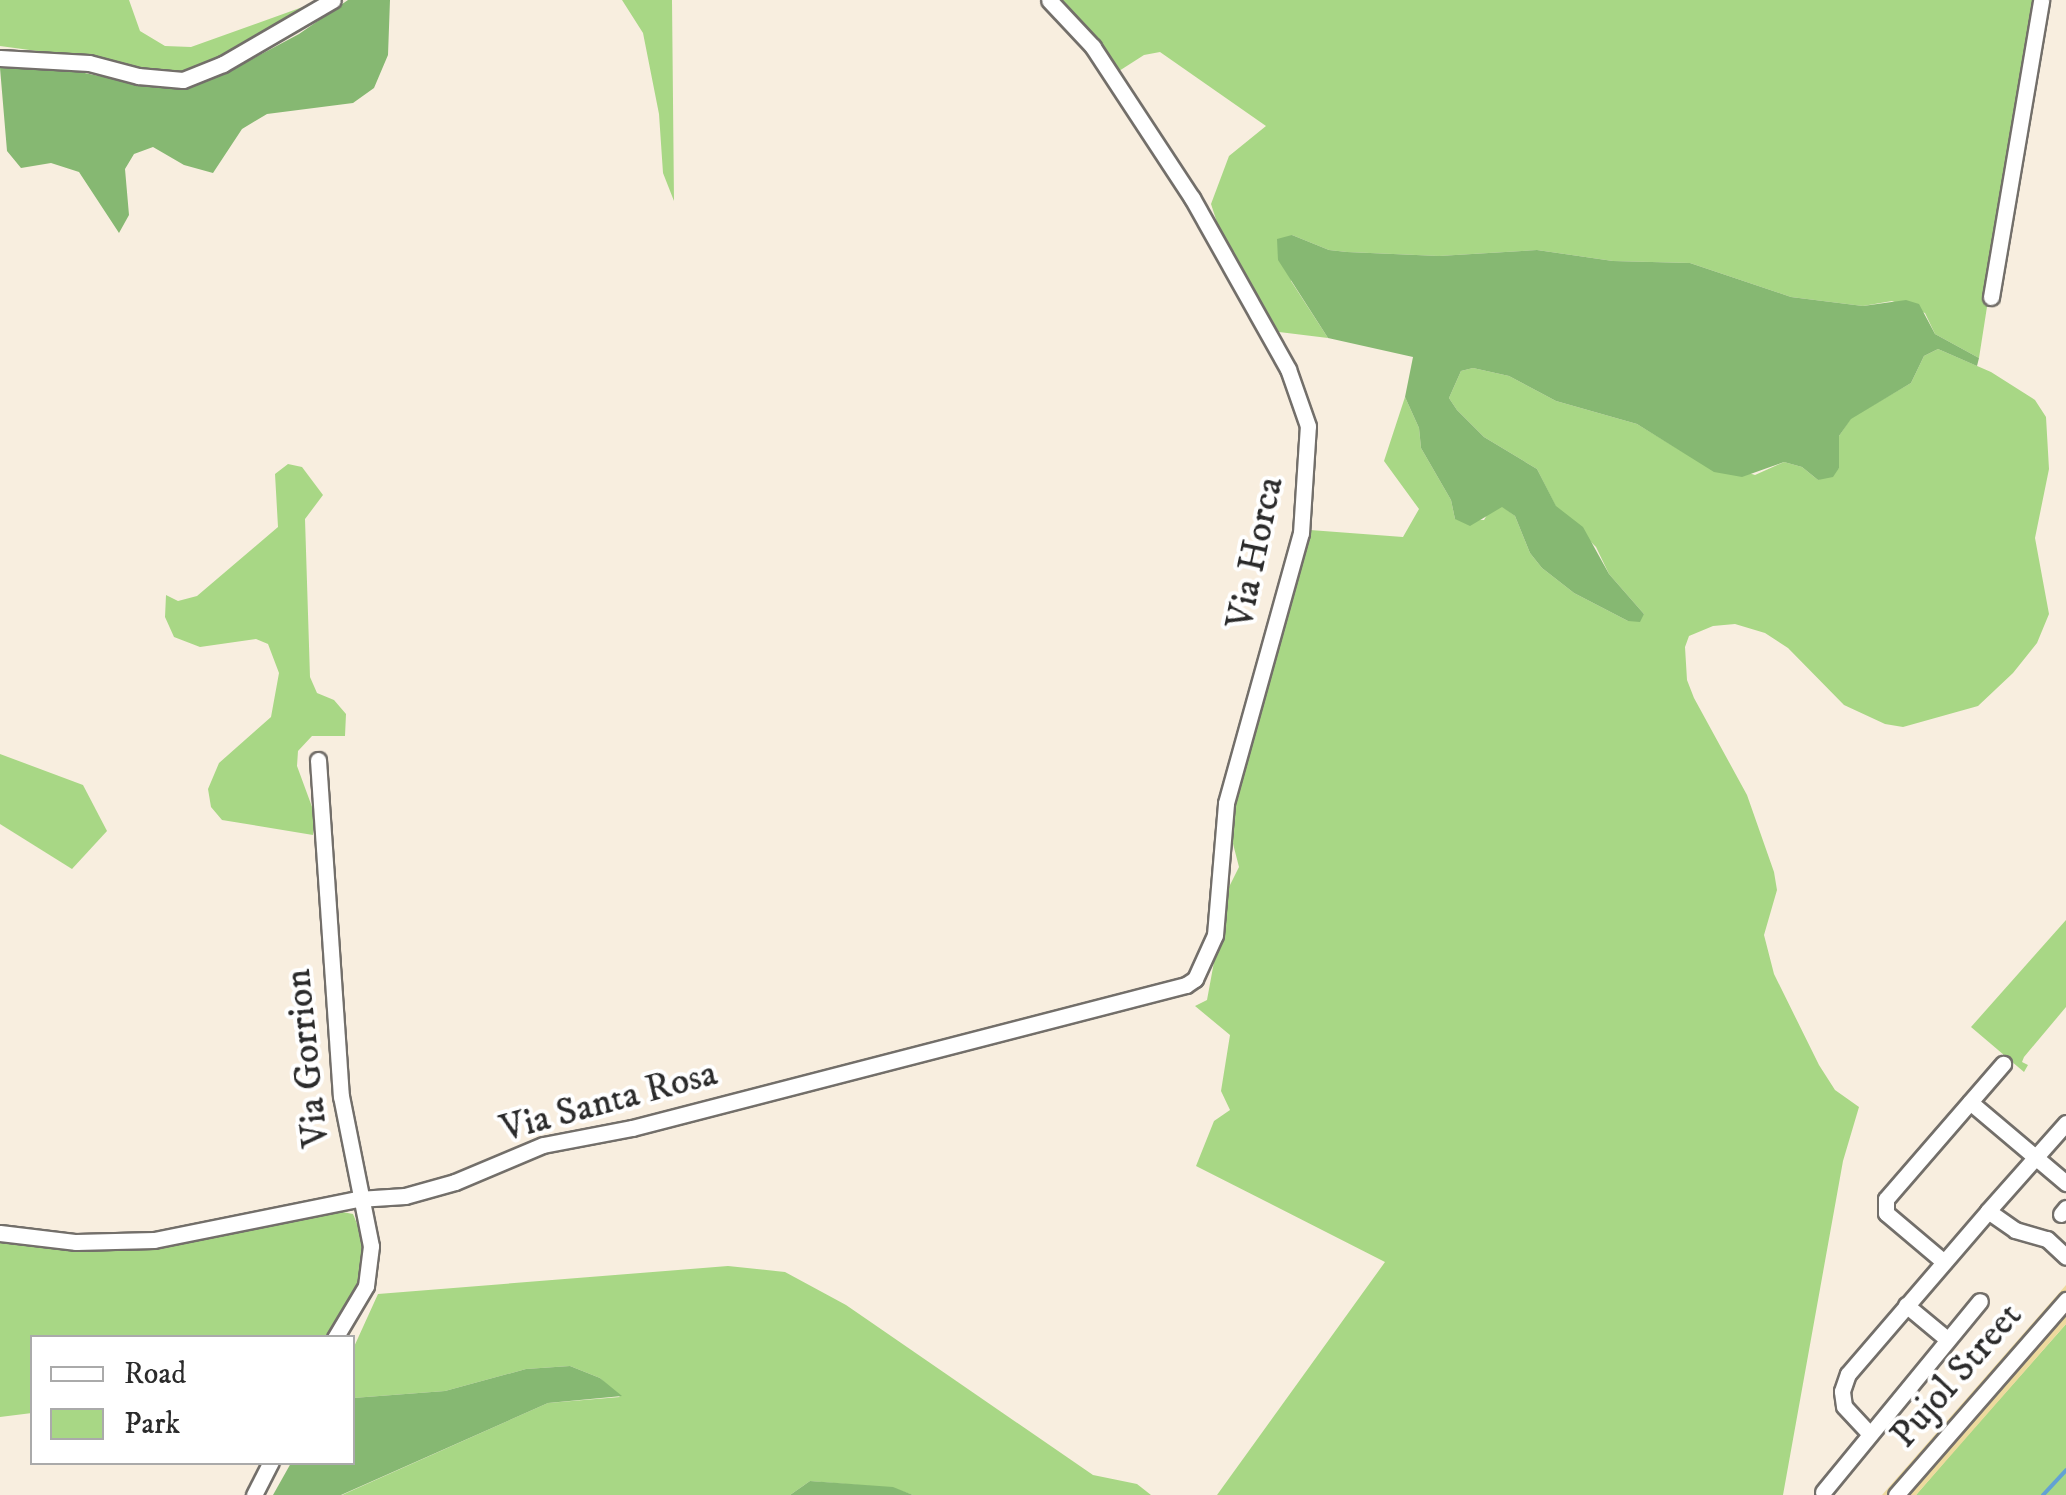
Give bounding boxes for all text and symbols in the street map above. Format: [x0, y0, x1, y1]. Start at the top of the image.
street label: Via Horca [1218, 473, 1294, 633]
street label: Via Gorrion [276, 967, 340, 1149]
street label: Via Santa Rosa [496, 1051, 722, 1153]
street label: Pujol Street [1882, 1294, 2032, 1458]
legend [30, 1335, 355, 1465]
text: Road [124, 1356, 186, 1393]
text: Park [124, 1406, 180, 1443]

